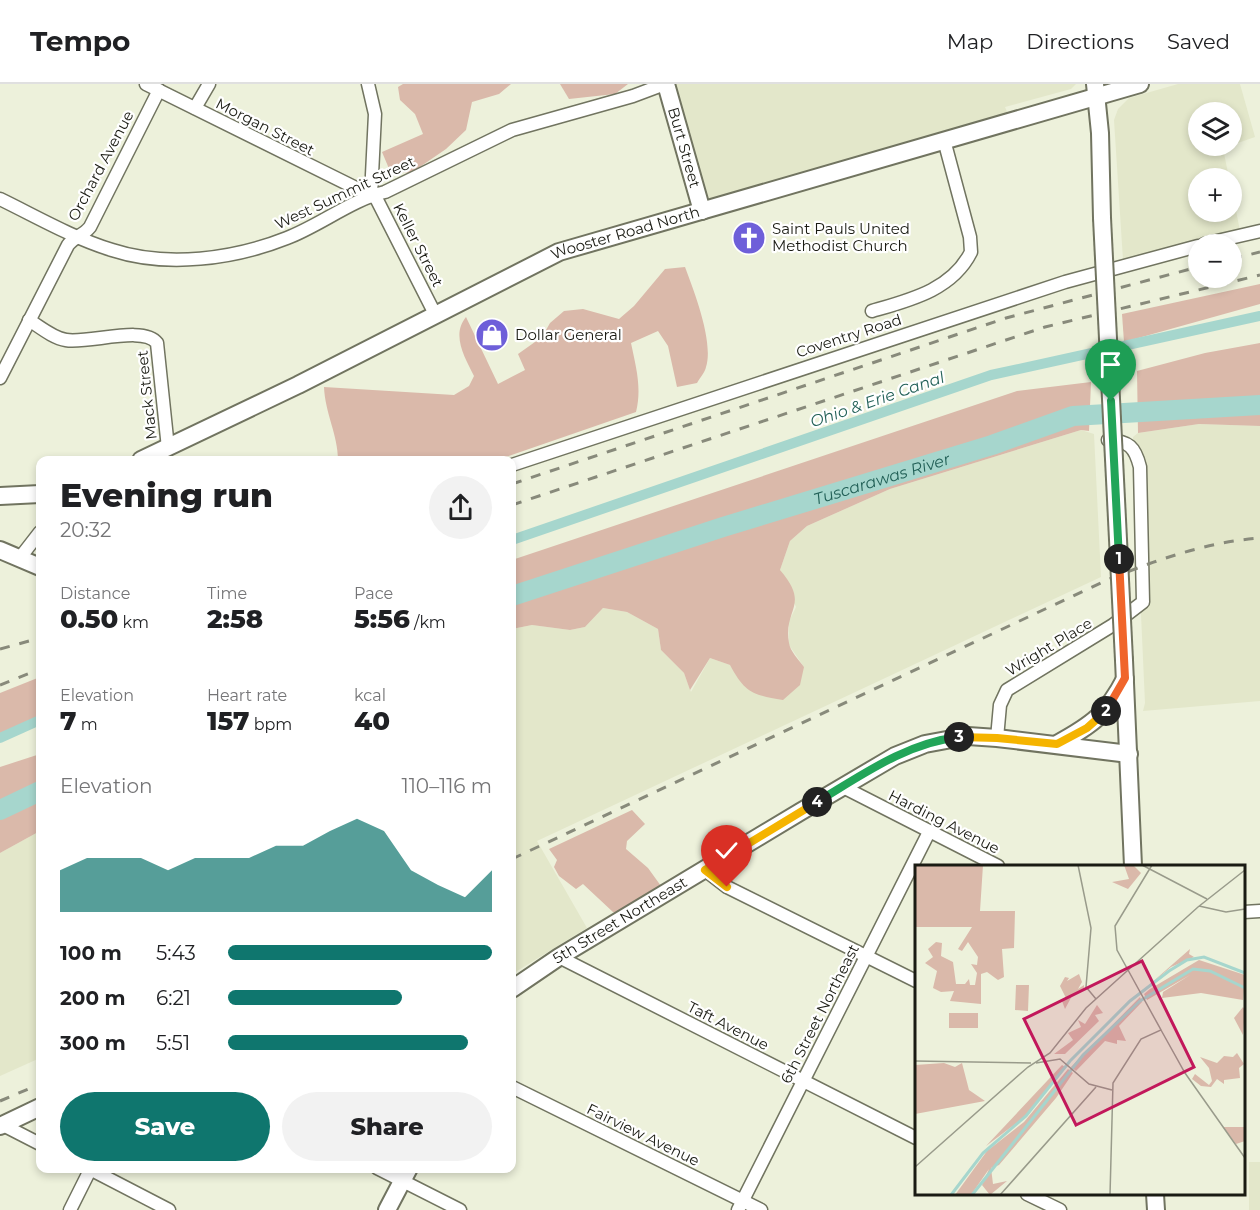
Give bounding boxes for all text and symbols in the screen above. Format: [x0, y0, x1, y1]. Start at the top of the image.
text: Tempo [30, 24, 130, 58]
text: Map [947, 29, 993, 54]
text: Directions [1026, 29, 1134, 54]
text: Saved [1167, 29, 1230, 54]
street label: Morgan Street [213, 94, 318, 160]
map controls [1188, 102, 1242, 288]
button: layers [1188, 102, 1242, 156]
street label: Burt Street [664, 105, 705, 190]
street label: Orchard Avenue [63, 107, 138, 224]
street label: West Summit Street [272, 152, 418, 233]
button: + [1188, 168, 1242, 222]
street label: Keller Street [389, 200, 448, 290]
street label: Wooster Road North [547, 202, 702, 264]
place label: Saint Pauls United Methodist Church [772, 219, 910, 255]
church icon: Saint Pauls United Methodist Church [731, 220, 767, 256]
button: − [1188, 234, 1242, 288]
street label: Coventry Road [794, 310, 904, 362]
shop icon: Dollar General [474, 317, 510, 353]
place label: Dollar General [515, 325, 622, 344]
pin [1085, 339, 1136, 401]
icon: arrive [1094, 348, 1127, 381]
street label: Mack Street [132, 349, 161, 441]
water label: Ohio & Erie Canal [808, 367, 947, 431]
water label: Tuscarawas River [811, 449, 953, 509]
text: Evening run [60, 475, 273, 515]
button: share [429, 476, 492, 539]
text: 20:32 [60, 518, 111, 542]
pin: 1 [1104, 544, 1134, 574]
text: 1 [1116, 549, 1122, 568]
text: Distance [60, 584, 130, 603]
text: Time [207, 584, 247, 603]
text: Pace [354, 584, 393, 603]
text: 0.50 [60, 603, 118, 635]
text: 2:58 [207, 603, 263, 635]
text: 5:56 [354, 603, 410, 635]
text: km [118, 613, 149, 632]
text: /km [410, 613, 446, 632]
street label: Wright Place [1002, 613, 1095, 680]
text: Elevation [60, 686, 134, 705]
text: Heart rate [207, 686, 287, 705]
text: kcal [354, 686, 386, 705]
pin: 2 [1091, 696, 1121, 726]
text: 2 [1101, 701, 1111, 720]
text: 7 [60, 705, 76, 737]
text: 157 [207, 705, 249, 737]
text: 40 [354, 705, 390, 737]
text: m [76, 715, 98, 734]
text: bpm [249, 715, 292, 734]
pin: 3 [944, 722, 974, 752]
text: 3 [954, 727, 964, 746]
text: Elevation [60, 774, 152, 798]
text: 110–116 m [401, 774, 492, 798]
street label: Harding Avenue [886, 785, 1003, 858]
pin: 4 [802, 787, 832, 817]
text: 4 [811, 792, 823, 811]
pin [701, 825, 752, 887]
icon: check [710, 834, 743, 867]
inset map [915, 865, 1245, 1195]
street label: 5th Street Northeast [549, 872, 690, 968]
text: 100 m [60, 941, 122, 965]
text: 5:43 [156, 941, 196, 965]
street label: 6th Street Northeast [776, 941, 863, 1087]
text: 200 m [60, 986, 126, 1010]
text: 6:21 [156, 986, 191, 1010]
street label: Taft Avenue [684, 997, 772, 1054]
text: 300 m [60, 1031, 126, 1055]
text: 5:51 [156, 1031, 190, 1055]
button: Save [60, 1092, 270, 1161]
button: Share [282, 1092, 492, 1161]
street label: Fairview Avenue [584, 1099, 703, 1170]

